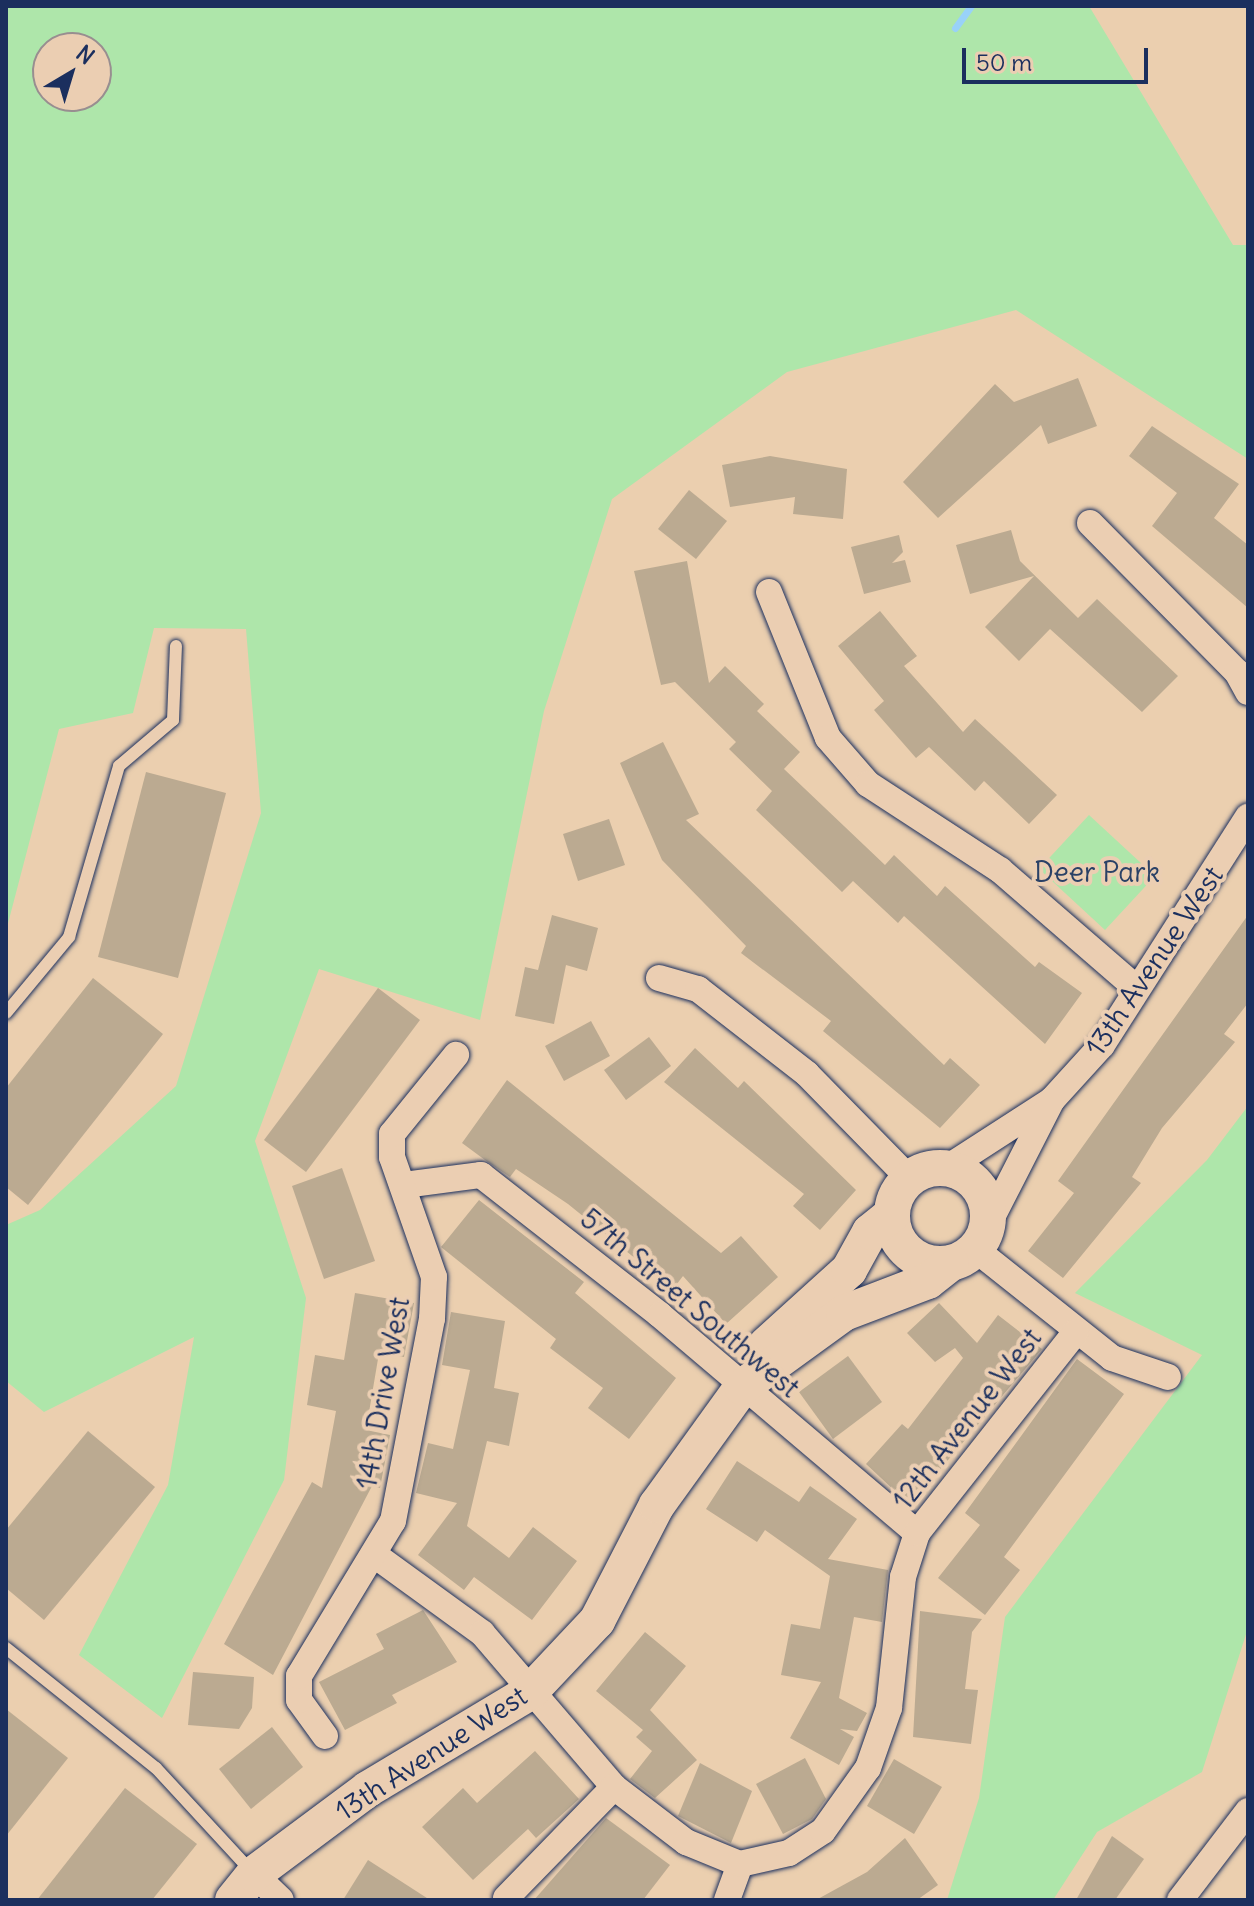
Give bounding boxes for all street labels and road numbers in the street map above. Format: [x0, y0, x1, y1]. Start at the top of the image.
street label: 13th Avenue West [1078, 860, 1230, 1062]
street label: 57th Street Southwest [574, 1201, 806, 1405]
street label: 14th Drive West [350, 1294, 416, 1492]
street label: 12th Avenue West [886, 1322, 1048, 1516]
street label: 13th Avenue West [329, 1679, 533, 1827]

